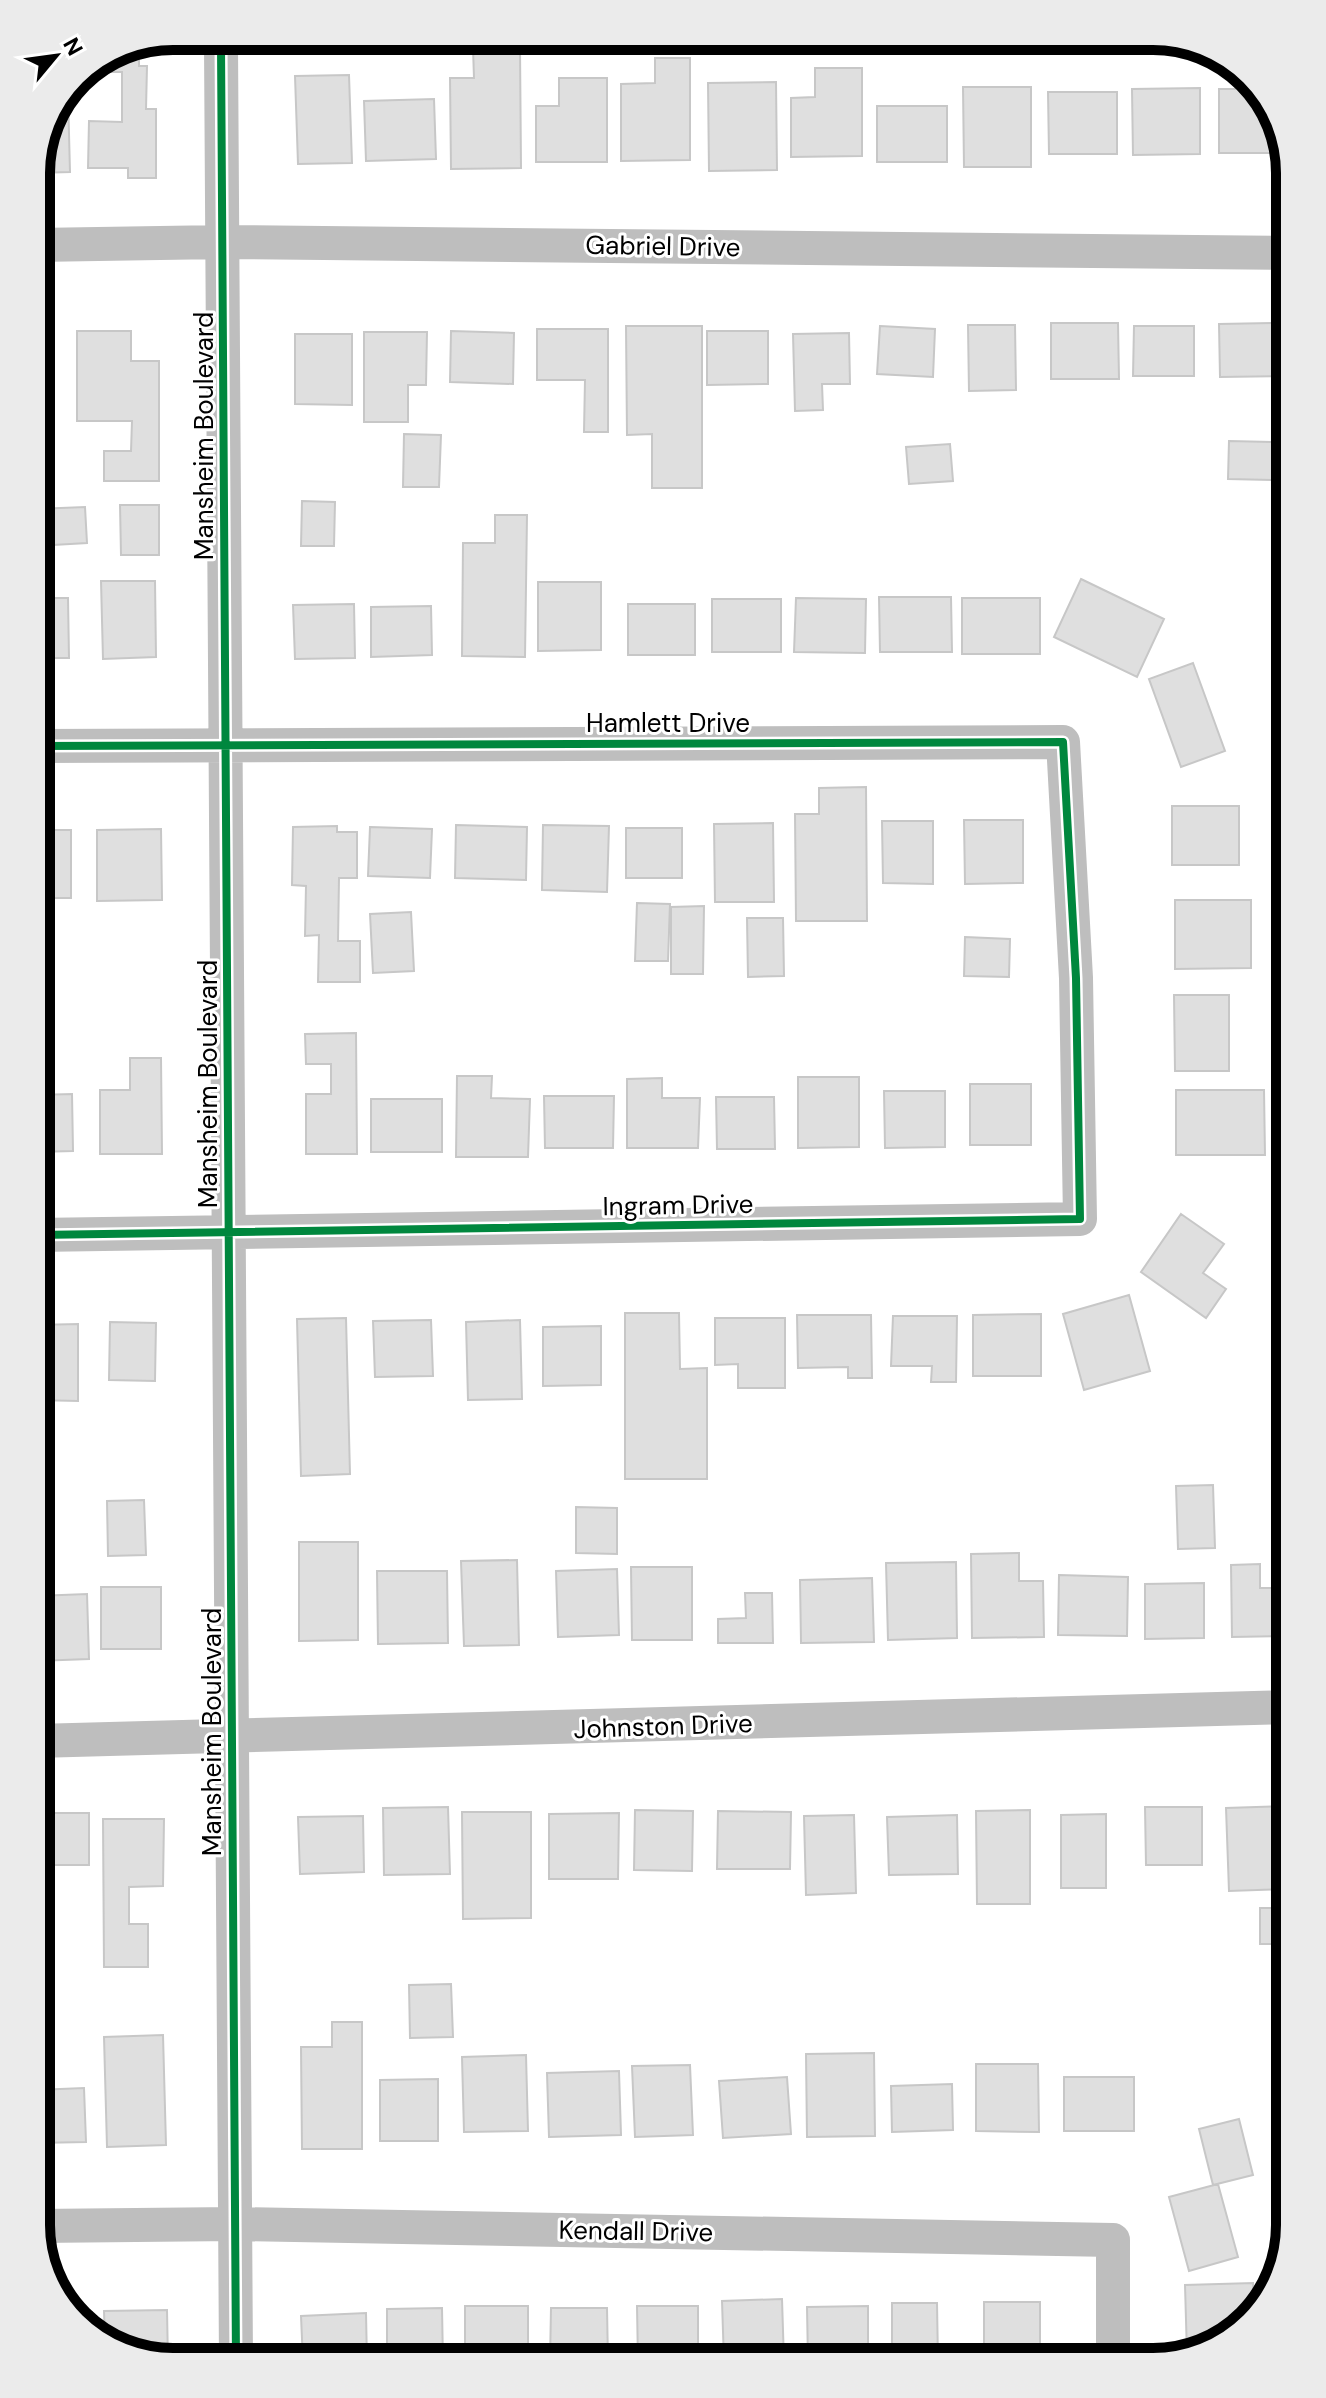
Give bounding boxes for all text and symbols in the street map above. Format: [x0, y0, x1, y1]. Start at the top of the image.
north arrow [16, 16, 96, 96]
text: N [56, 32, 90, 61]
street label: Gabriel Drive [585, 228, 741, 264]
street label: Mansheim Boulevard [187, 312, 221, 560]
street label: Hamlett Drive [586, 706, 750, 740]
street label: Mansheim Boulevard [191, 960, 225, 1208]
street label: Ingram Drive [602, 1187, 754, 1223]
street label: Mansheim Boulevard [195, 1608, 229, 1856]
street label: Johnston Drive [573, 1706, 753, 1746]
street label: Kendall Drive [558, 2213, 714, 2249]

